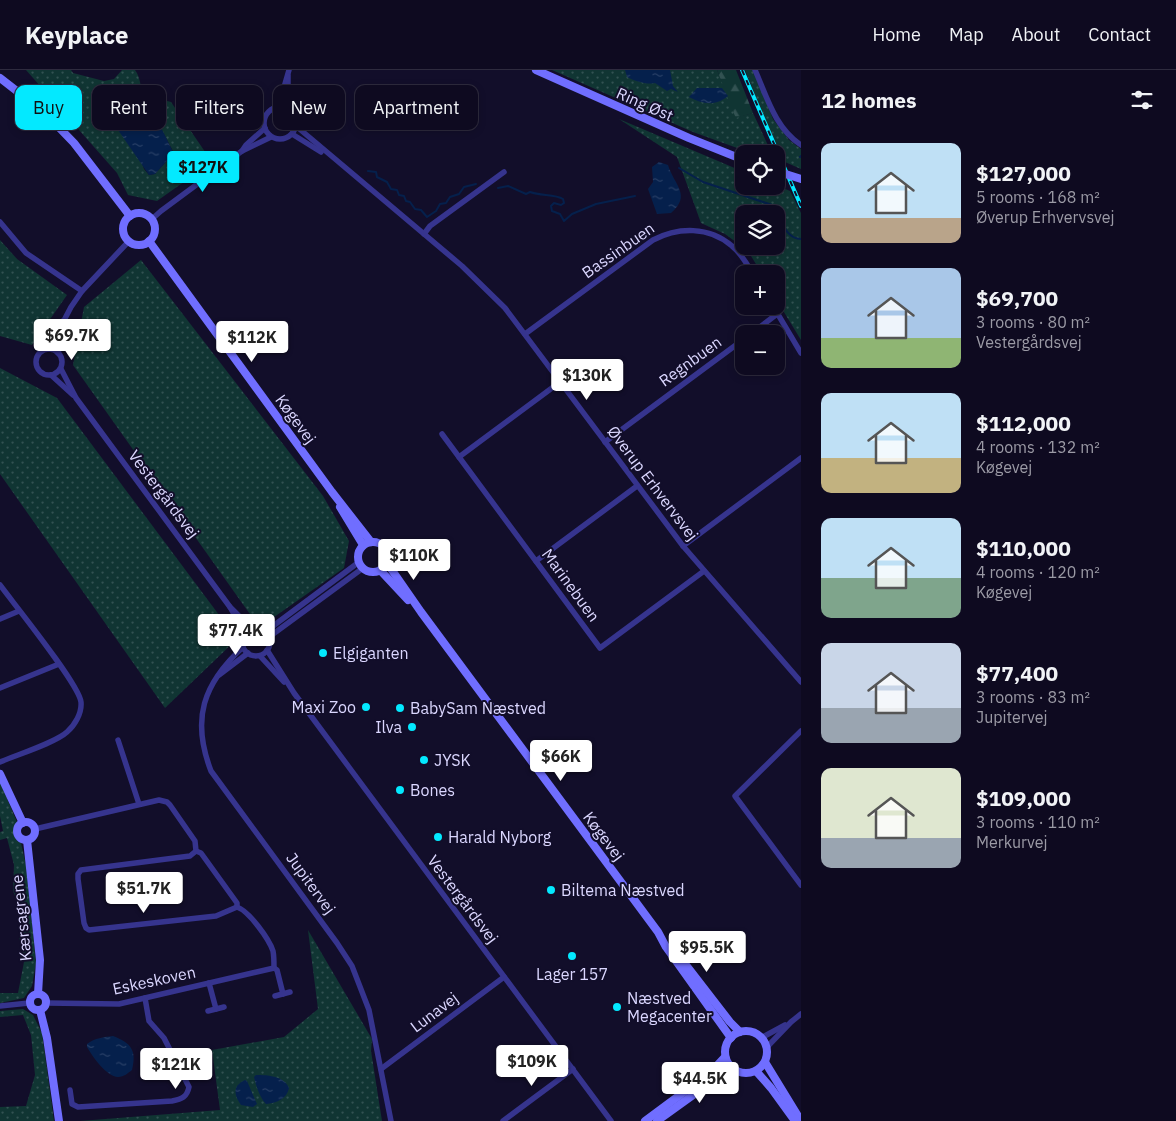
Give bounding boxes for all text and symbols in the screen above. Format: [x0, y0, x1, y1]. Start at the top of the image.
text: Keyplace [25, 19, 129, 51]
text: Home [873, 23, 921, 46]
text: Map [949, 23, 984, 46]
text: About [1012, 23, 1060, 46]
text: Contact [1088, 23, 1151, 46]
street label: Ring Øst [613, 83, 677, 125]
chip: Buy [15, 85, 82, 130]
chip: Rent [92, 85, 166, 130]
chip: Filters [176, 85, 263, 130]
chip: New [273, 85, 345, 130]
chip: Apartment [355, 85, 478, 130]
text: 12 homes [821, 86, 917, 114]
icon: filters [1128, 86, 1156, 114]
map controls [735, 145, 785, 375]
button: locate [735, 145, 785, 195]
pin: $127K [168, 150, 238, 193]
text: $127K [178, 157, 228, 177]
text: $127,000 [976, 159, 1071, 187]
icon: home [861, 163, 921, 223]
text: 5 rooms · 168 m² [976, 187, 1100, 207]
button: layers [735, 205, 785, 255]
text: Øverup Erhvervsvej [976, 207, 1115, 227]
street label: Bassinbuen [578, 218, 658, 282]
button: + [735, 265, 785, 315]
text: $69,700 [976, 284, 1058, 312]
icon: home [861, 288, 921, 348]
text: 3 rooms · 80 m² [976, 312, 1090, 332]
pin: $69.7K [31, 318, 113, 361]
pin: $112K [217, 320, 287, 363]
text: $69.7K [45, 325, 99, 345]
button: − [735, 325, 785, 375]
text: $112K [227, 327, 277, 347]
street label: Regnbuen [655, 332, 725, 390]
text: Vestergårdsvej [976, 332, 1082, 352]
pin: $130K [552, 358, 622, 401]
text: $130K [562, 365, 612, 385]
street label: Køgevej [271, 390, 321, 448]
text: $112,000 [976, 409, 1071, 437]
icon: home [861, 413, 921, 473]
street label: Øverup Erhvervsvej [603, 422, 703, 544]
text: 4 rooms · 132 m² [976, 437, 1100, 457]
street label: Vestergårdsvej [124, 446, 204, 542]
text: Køgevej [976, 457, 1032, 477]
text: $110,000 [976, 534, 1071, 562]
pin: $110K [379, 538, 449, 581]
icon: home [861, 538, 921, 598]
text: $110K [389, 545, 439, 565]
street label: Marinebuen [538, 545, 604, 625]
text: 4 rooms · 120 m² [976, 562, 1100, 582]
text: Køgevej [976, 582, 1032, 602]
pin: $77.4K [195, 614, 277, 656]
text: $77.4K [209, 620, 263, 640]
place label: Elgiganten [333, 643, 409, 663]
marker: Elgiganten [317, 647, 329, 659]
text: $77,400 [976, 659, 1058, 687]
icon: home [861, 663, 921, 723]
text: 3 rooms · 83 m² [976, 687, 1090, 707]
place label: Maxi Zoo [291, 697, 356, 717]
place label: BabySam Næstved [410, 698, 546, 718]
marker: Maxi Zoo [360, 701, 372, 713]
marker: BabySam Næstved [394, 702, 406, 714]
text: Jupitervej [976, 707, 1047, 727]
place label: Ilva [375, 717, 402, 737]
marker: Ilva [406, 721, 418, 733]
pin: $66K [531, 740, 591, 782]
text: $66K [541, 746, 581, 766]
place label: JYSK [434, 750, 471, 770]
marker: JYSK [418, 754, 430, 766]
place label: Bones [410, 780, 455, 800]
marker: Bones [394, 784, 406, 796]
text: $109,000 [976, 784, 1071, 812]
icon: home [861, 788, 921, 848]
street label: Køgevej [579, 807, 629, 865]
text: 3 rooms · 110 m² [976, 812, 1100, 832]
place label: Harald Nyborg [448, 827, 552, 847]
marker: Harald Nyborg [432, 831, 444, 843]
text: Merkurvej [976, 832, 1048, 852]
street label: Jupitervej [282, 848, 340, 918]
street label: Vestergårdsvej [423, 851, 503, 947]
pin: $51.7K [103, 872, 185, 914]
street label: Kærsagrene [6, 874, 35, 962]
text: $51.7K [117, 878, 171, 898]
place label: Biltema Næstved [561, 880, 685, 900]
marker: Biltema Næstved [545, 884, 557, 896]
pin: $95.5K [666, 930, 748, 973]
text: $95.5K [680, 937, 734, 957]
marker: Lager 157 [566, 950, 578, 962]
street label: Eskeskoven [111, 961, 197, 999]
place label: Lager 157 [536, 964, 608, 984]
street label: Lunavej [406, 987, 462, 1037]
place label: Næstved Megacenter [627, 988, 712, 1026]
marker: Næstved Megacenter [611, 1001, 623, 1013]
pin: $109K [497, 1044, 567, 1087]
pin: $121K [141, 1048, 211, 1090]
text: $109K [507, 1051, 557, 1071]
text: $121K [151, 1054, 201, 1074]
pin: $44.5K [659, 1062, 741, 1104]
text: $44.5K [673, 1068, 727, 1088]

